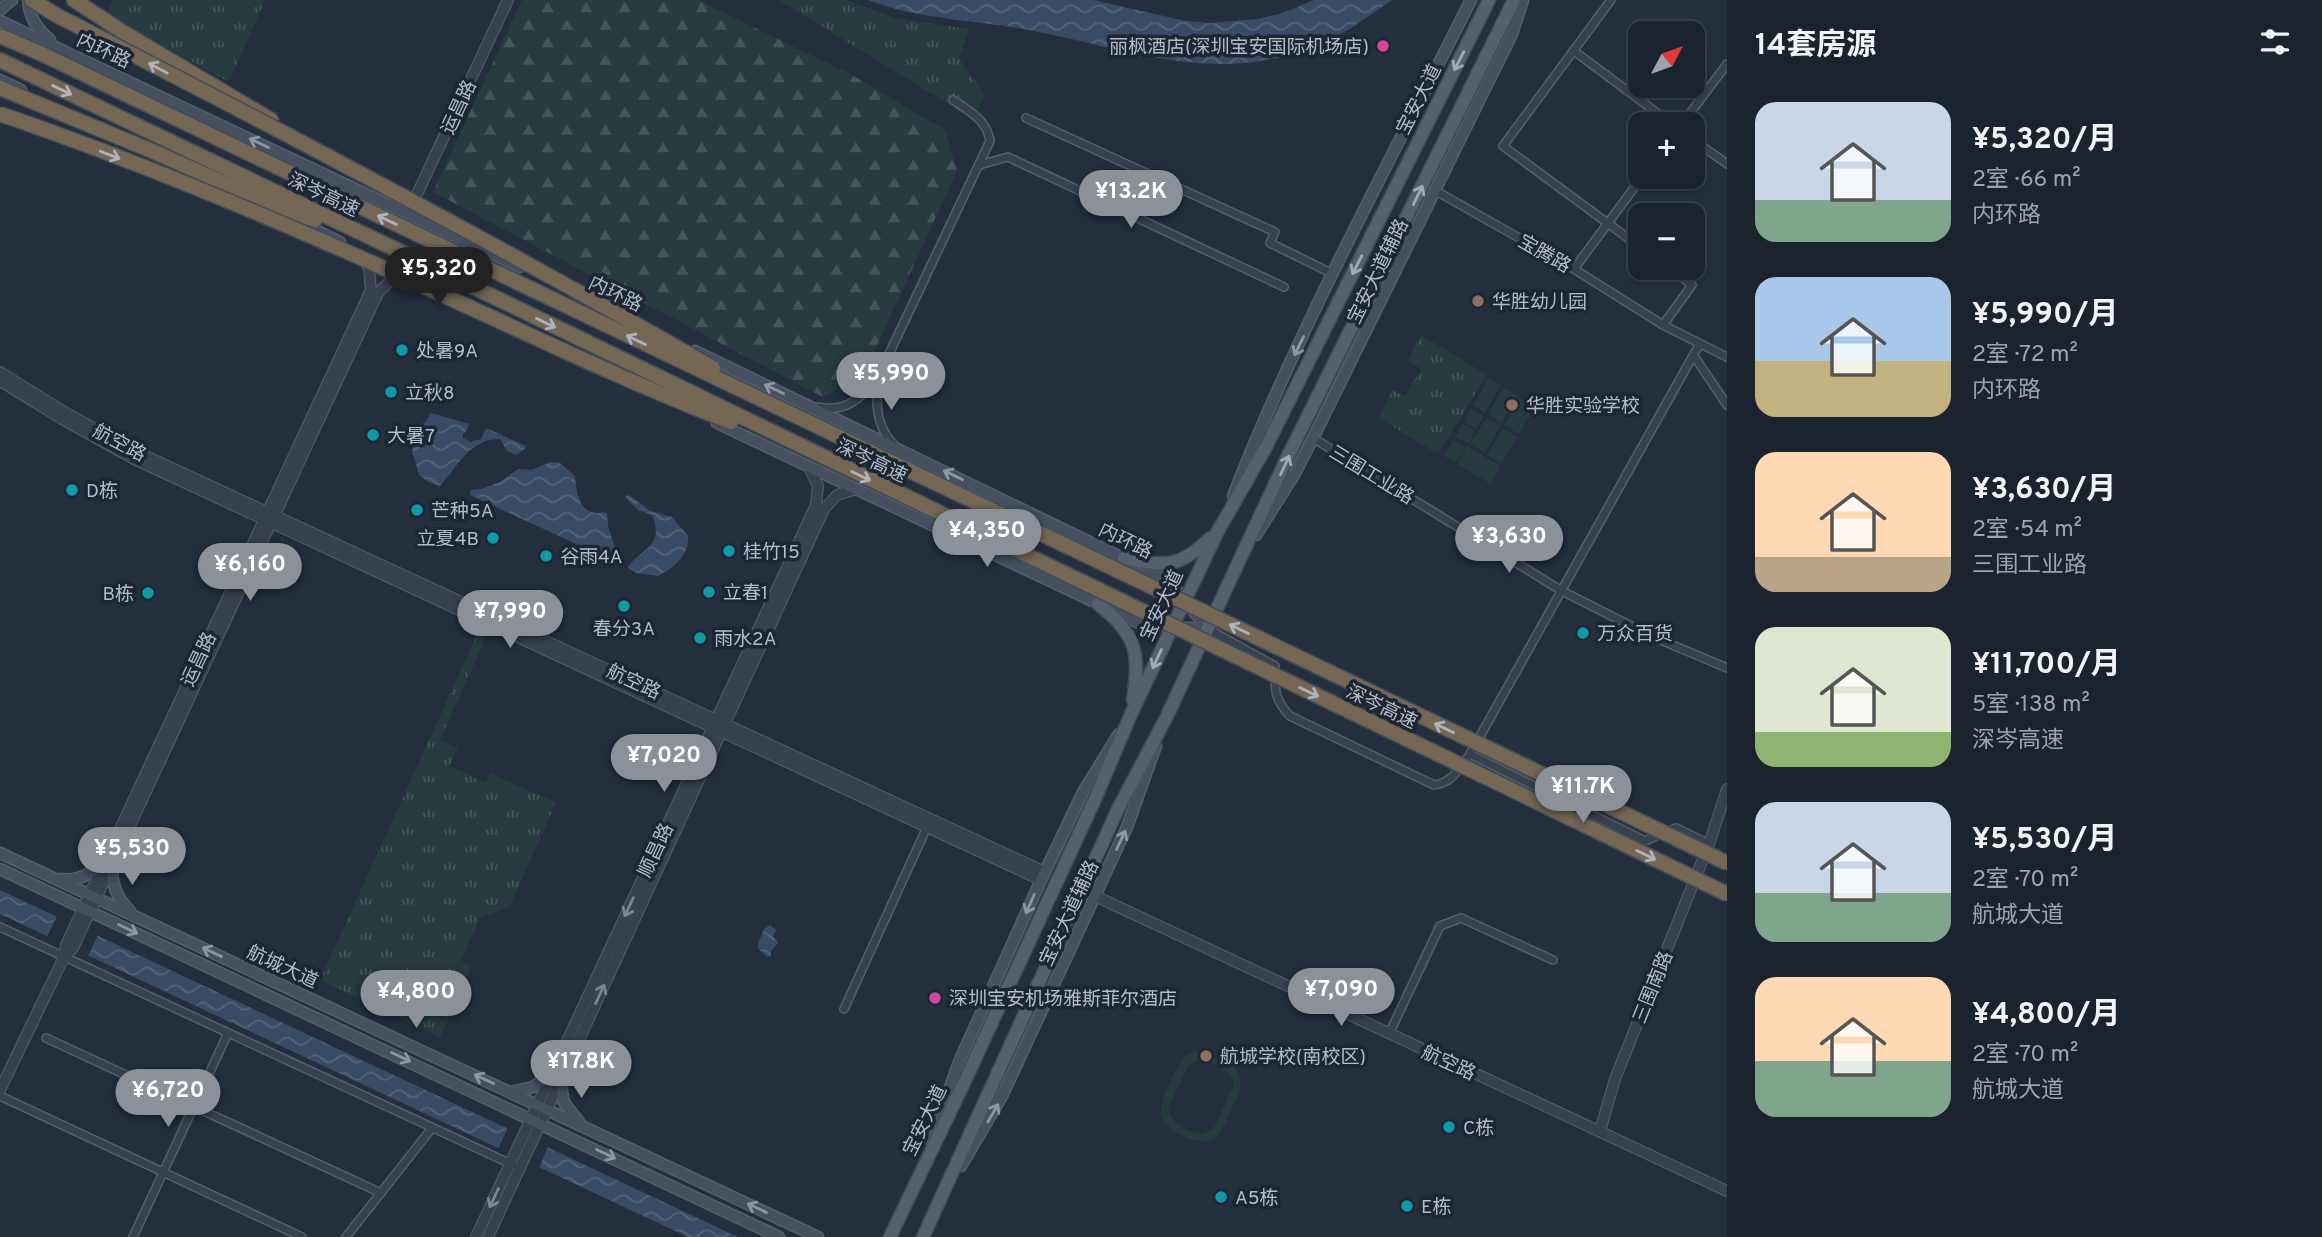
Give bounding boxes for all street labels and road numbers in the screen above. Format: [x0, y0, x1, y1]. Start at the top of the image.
street label: 内环路 [72, 29, 134, 75]
street label: 宝安大道 [1392, 61, 1448, 139]
street label: 运昌路 [437, 77, 483, 139]
street label: 深岑高速 [284, 168, 363, 223]
street label: 宝安大道辅路 [1343, 215, 1415, 328]
street label: 宝腾路 [1513, 230, 1575, 279]
street label: 内环路 [584, 272, 646, 318]
street label: 航空路 [88, 420, 150, 468]
street label: 深岑高速 [832, 434, 911, 489]
street label: 三围工业路 [1324, 441, 1418, 510]
street label: 内环路 [1094, 519, 1156, 565]
street label: 宝安大道 [1136, 566, 1190, 645]
street label: 运昌路 [177, 629, 223, 691]
street label: 航空路 [602, 660, 664, 706]
street label: 深岑高速 [1342, 680, 1421, 735]
street label: 顺昌路 [634, 820, 680, 882]
street label: 宝安大道辅路 [1035, 857, 1105, 971]
street label: 航城大道 [243, 941, 322, 995]
street label: 三围南路 [1628, 948, 1679, 1027]
street label: 航空路 [1417, 1041, 1479, 1087]
street label: 宝安大道 [898, 1081, 953, 1160]

